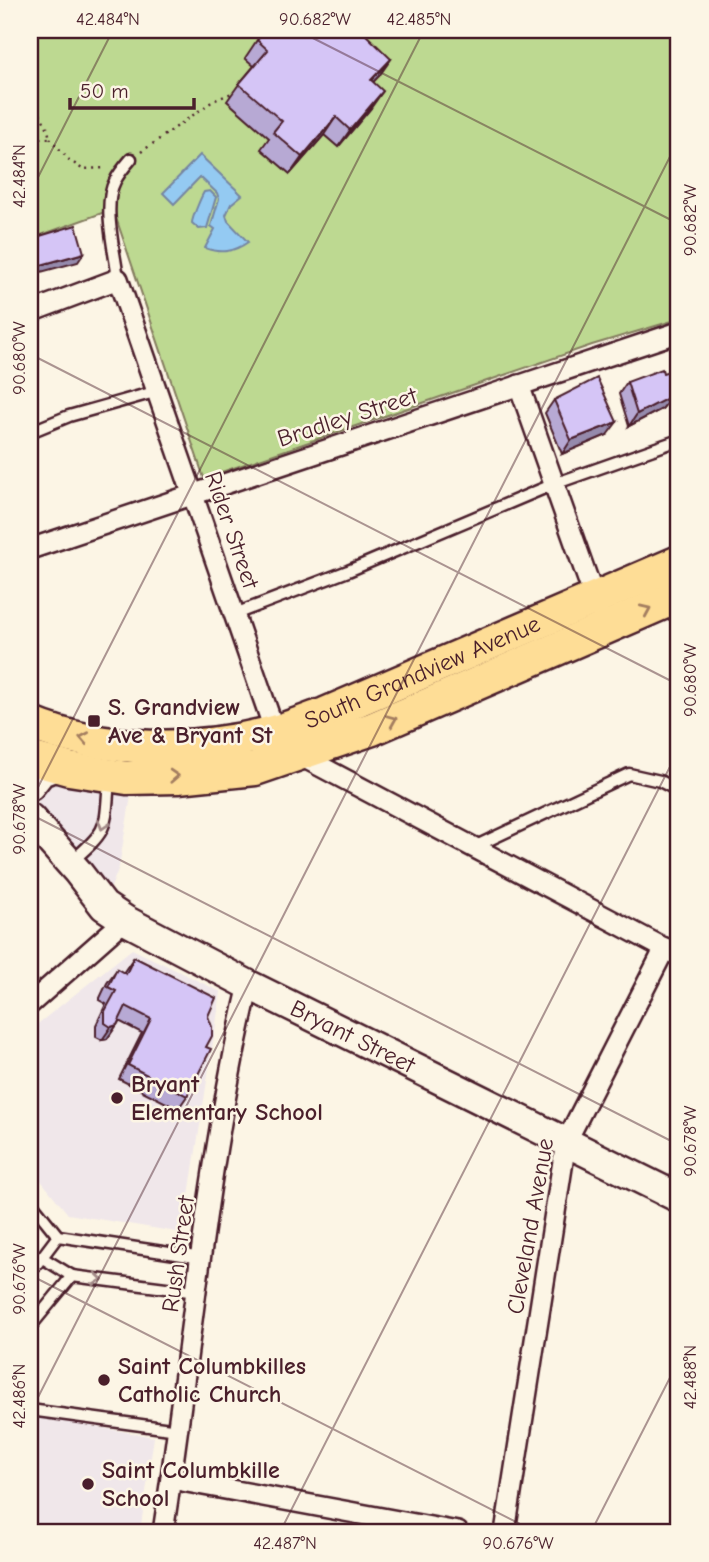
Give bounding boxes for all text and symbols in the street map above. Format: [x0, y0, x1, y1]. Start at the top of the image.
text: 42.484°N [76, 9, 140, 30]
text: 90.682°W [279, 9, 351, 30]
text: 42.485°N [387, 9, 451, 30]
scale bar [70, 66, 194, 110]
text: 50 m [80, 79, 129, 103]
text: 42.484°N [9, 144, 30, 208]
text: 90.682°W [680, 184, 701, 256]
text: 90.680°W [9, 321, 30, 395]
street label: Bradley Street [274, 381, 421, 453]
street label: Rider Street [199, 468, 265, 593]
one-way arrow [639, 604, 651, 618]
street label: South Grandview Avenue [300, 609, 544, 735]
text: 90.680°W [680, 643, 701, 717]
place label: S. Grandview Ave & Bryant St [108, 693, 274, 749]
marker: S. Grandview Ave & Bryant St [86, 713, 102, 729]
one-way arrow [385, 714, 398, 728]
one-way arrow [78, 731, 90, 746]
one-way arrow [168, 769, 179, 784]
text: 90.678°W [9, 783, 30, 854]
one-way arrow [96, 819, 111, 831]
street label: Bryant Street [286, 994, 421, 1079]
place label: Bryant Elementary School [131, 1070, 323, 1126]
marker: Bryant Elementary School [109, 1090, 125, 1106]
text: 90.678°W [680, 1105, 701, 1176]
street label: Cleveland Avenue [501, 1136, 559, 1316]
street label: Rush Street [156, 1193, 200, 1314]
text: 90.676°W [9, 1243, 30, 1315]
one-way arrow [93, 1272, 104, 1287]
text: 42.488°N [680, 1345, 701, 1409]
place label: Saint Columbkilles Catholic Church [118, 1352, 306, 1408]
text: 42.486°N [9, 1364, 30, 1428]
marker: Saint Columbkilles Catholic Church [96, 1372, 112, 1388]
place label: Saint Columbkille School [102, 1456, 280, 1512]
marker: Saint Columbkille School [80, 1476, 96, 1492]
text: 42.487°N [253, 1533, 317, 1554]
text: 90.676°W [482, 1533, 554, 1554]

